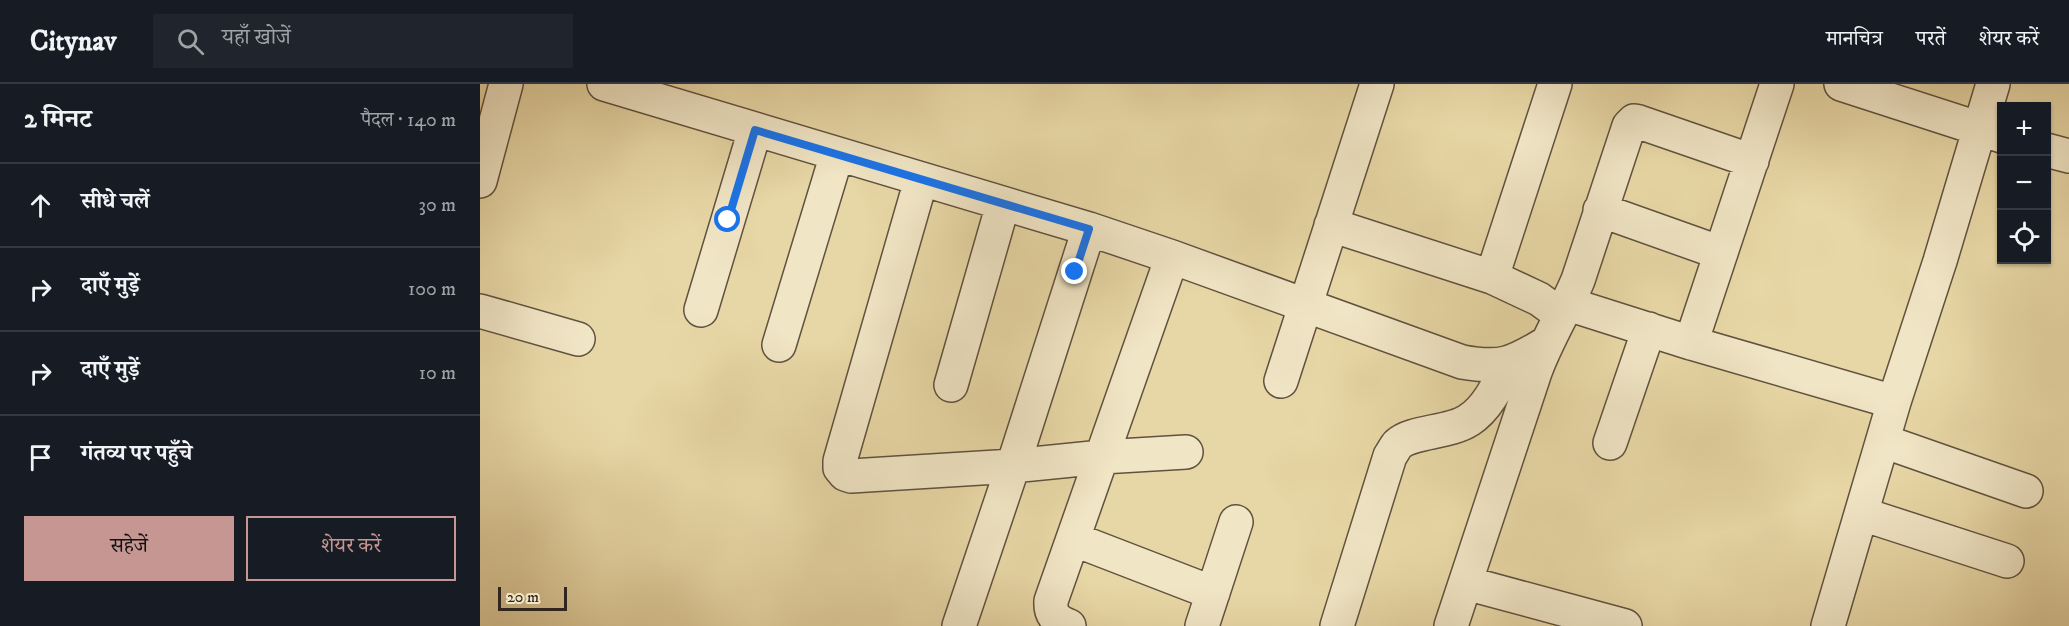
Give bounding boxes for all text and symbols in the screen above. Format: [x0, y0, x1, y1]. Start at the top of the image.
search box [153, 14, 573, 68]
text: Citynav [30, 24, 117, 59]
text: यहाँ खोजें [222, 24, 291, 51]
icon: search [174, 25, 207, 58]
text: मानचित्र [1826, 26, 1883, 52]
text: परतें [1916, 26, 1946, 52]
text: शेयर करें [1979, 26, 2039, 52]
map controls [1997, 102, 2051, 264]
button: + [1997, 102, 2051, 156]
text: 2 मिनट [24, 103, 92, 136]
text: पैदल · 140 m [361, 108, 456, 133]
button: − [1997, 156, 2051, 210]
text: सीधे चलें [81, 188, 150, 215]
icon: ahead [24, 189, 57, 222]
text: 30 m [418, 193, 456, 218]
route start [714, 206, 740, 232]
button: locate [1997, 210, 2051, 264]
route end [1061, 258, 1087, 284]
text: दाएँ मुड़ें [81, 272, 140, 299]
icon: right [24, 273, 57, 306]
text: 100 m [408, 277, 456, 302]
text: दाएँ मुड़ें [81, 356, 140, 383]
icon: right [24, 357, 57, 390]
text: 10 m [419, 361, 456, 386]
text: गंतव्य पर पहुँचे [81, 440, 192, 467]
icon: arrive [24, 441, 57, 474]
button: सहेजें [24, 516, 234, 581]
button: शेयर करें [246, 516, 456, 581]
scale bar [498, 584, 567, 612]
text: 20 m [507, 587, 539, 607]

